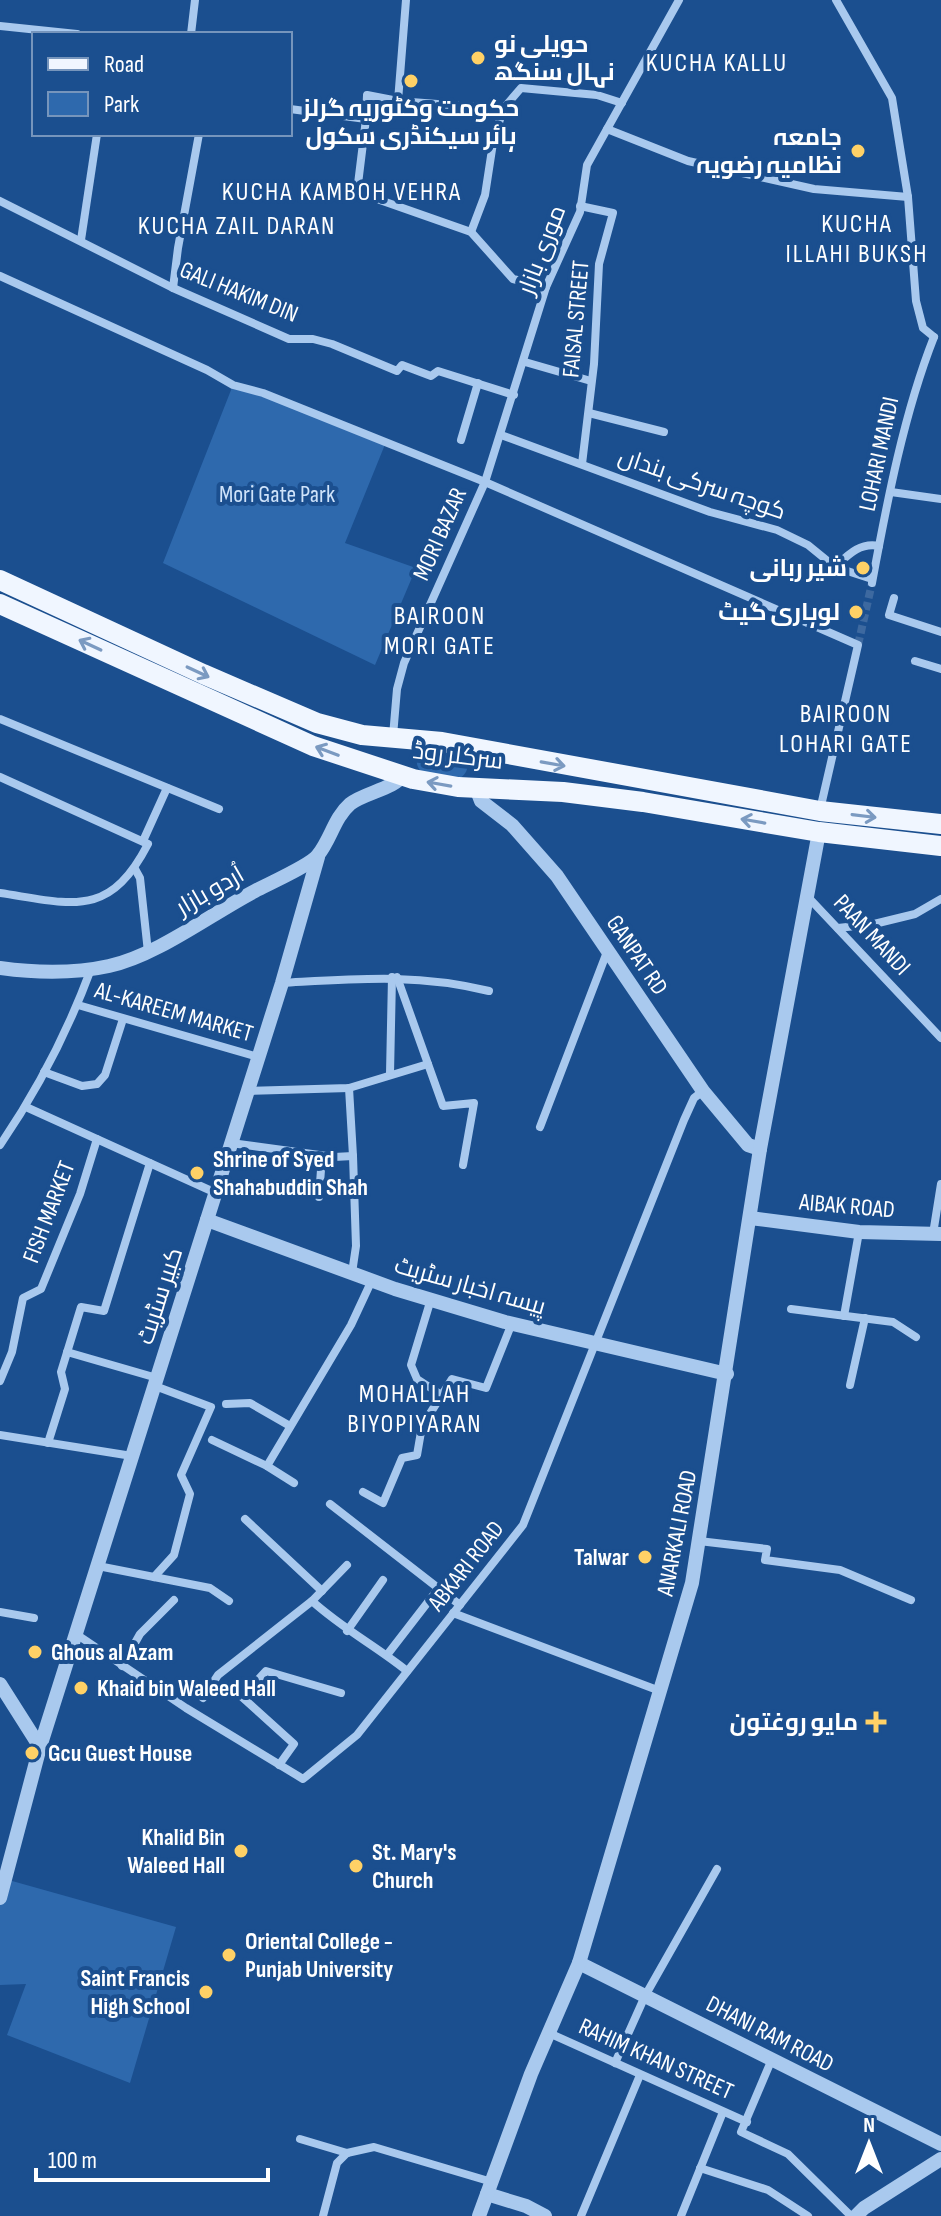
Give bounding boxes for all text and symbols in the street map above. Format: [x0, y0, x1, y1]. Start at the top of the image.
place label: حویلی نو نہال سنگھ [494, 30, 615, 88]
legend [32, 32, 292, 136]
district label: KUCHA KALLU [646, 48, 788, 79]
marker: حویلی نو نہال سنگھ [469, 49, 487, 67]
text: Road [104, 50, 144, 79]
marker: حکومت وکٹوریہ گرلز ہائر سیکنڈری سکول [402, 72, 420, 90]
text: Park [104, 90, 139, 119]
place label: حکومت وکٹوریہ گرلز ہائر سیکنڈری سکول [302, 94, 519, 152]
place label: جامعہ نظامیہ رضویہ [697, 123, 842, 180]
marker: جامعہ نظامیہ رضویہ [849, 142, 867, 160]
district label: KUCHA KAMBOH VEHRA [222, 177, 462, 208]
street label: موری بازار [511, 201, 572, 301]
district label: KUCHA ILLAHI BUKSH [786, 209, 928, 270]
district label: KUCHA ZAIL DARAN [138, 211, 336, 242]
street label: GALI HAKIM DIN [176, 255, 302, 329]
street label: FAISAL STREET [556, 259, 596, 379]
street label: LOHARI MANDI [853, 394, 905, 514]
street label: کوچہ سرکی بنداں [614, 442, 790, 527]
park label: Mori Gate Park [219, 480, 335, 509]
street label: MORI BAZAR [407, 483, 473, 585]
place label: شیر ربانی [750, 554, 847, 583]
marker: شیر ربانی [854, 559, 872, 577]
place label: لوہاری گیٹ [718, 598, 840, 628]
district label: BAIROON MORI GATE [384, 601, 496, 662]
marker: لوہاری گیٹ [847, 603, 865, 621]
one-way arrow [78, 637, 103, 652]
one-way arrow [186, 665, 210, 680]
district label: BAIROON LOHARI GATE [779, 699, 913, 760]
street label: سرکلر روڈ [411, 736, 505, 776]
one-way arrow [315, 743, 340, 757]
one-way arrow [539, 757, 565, 772]
one-way arrow [427, 775, 452, 790]
one-way arrow [850, 809, 877, 824]
one-way arrow [740, 813, 766, 828]
street label: اُردو بازار [169, 860, 249, 923]
street label: PAAN MANDI [827, 889, 917, 981]
street label: GANPAT RD [600, 910, 674, 1000]
street label: AL-KAREEM MARKET [91, 975, 257, 1048]
place label: Shrine of Syed Shahabuddin Shah [213, 1145, 368, 1202]
street label: FISH MARKET [16, 1157, 82, 1267]
marker: Shrine of Syed Shahabuddin Shah [188, 1164, 206, 1182]
street label: AIBAK ROAD [797, 1187, 896, 1225]
street label: کبیر سٹریٹ [131, 1244, 189, 1348]
street label: پیسہ اخبار سٹریٹ [391, 1251, 550, 1323]
district label: MOHALLAH BIYOPIYARAN [347, 1379, 483, 1440]
street label: ANARKALI ROAD [650, 1468, 703, 1599]
street label: ABKARI ROAD [421, 1515, 510, 1618]
place label: Talwar [574, 1543, 630, 1572]
marker: Talwar [636, 1548, 654, 1566]
place label: Ghous al Azam [51, 1638, 173, 1667]
marker: Ghous al Azam [26, 1643, 44, 1661]
place label: Khaid bin Waleed Hall [97, 1674, 276, 1703]
marker: Khaid bin Waleed Hall [72, 1679, 90, 1697]
place label: مایو روغتون [729, 1708, 858, 1737]
marker: مایو روغتون [865, 1711, 887, 1733]
place label: Gcu Guest House [48, 1739, 192, 1768]
marker: Gcu Guest House [23, 1744, 41, 1762]
place label: Khalid Bin Waleed Hall [127, 1823, 225, 1880]
place label: St. Mary's Church [372, 1838, 456, 1895]
marker: Khalid Bin Waleed Hall [232, 1842, 250, 1860]
marker: St. Mary's Church [347, 1857, 365, 1875]
place label: Oriental College - Punjab University [245, 1927, 393, 1984]
marker: Oriental College - Punjab University [220, 1946, 238, 1964]
place label: Saint Francis High School [80, 1964, 190, 2021]
marker: Saint Francis High School [197, 1983, 215, 2001]
street label: DHANI RAM ROAD [701, 1989, 839, 2079]
street label: RAHIM KHAN STREET [574, 2012, 738, 2106]
north arrow [829, 2104, 909, 2184]
text: N [863, 2112, 875, 2139]
scale bar [36, 2132, 268, 2182]
text: 100 m [48, 2146, 97, 2175]

